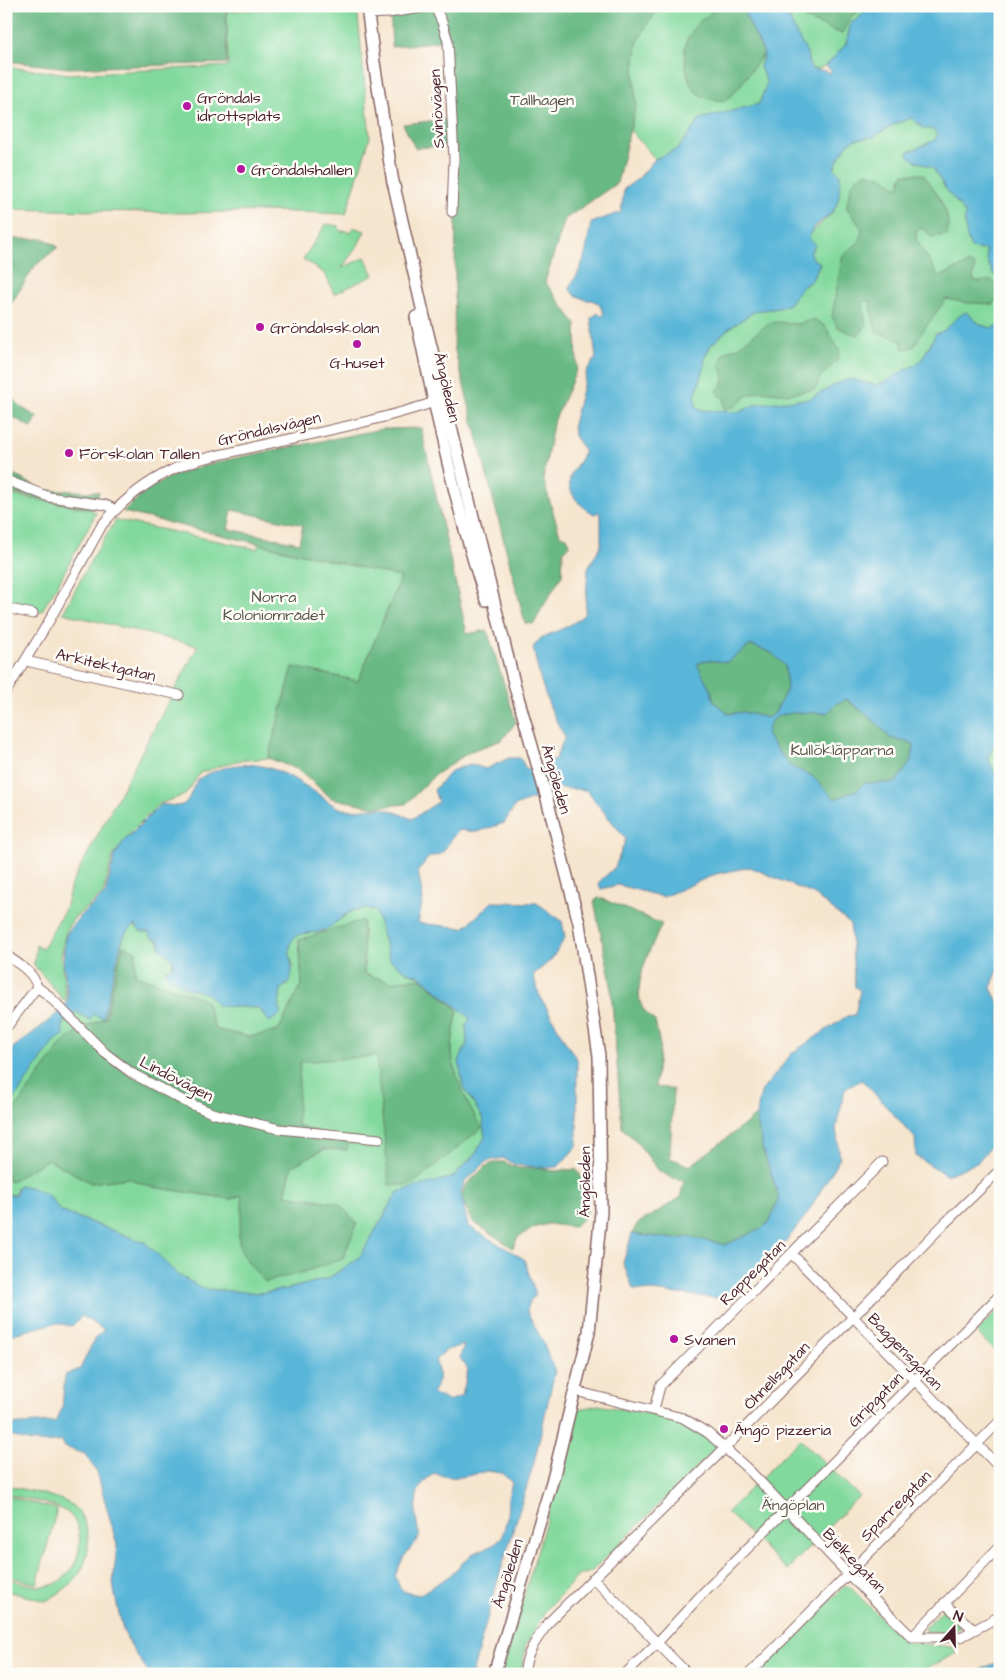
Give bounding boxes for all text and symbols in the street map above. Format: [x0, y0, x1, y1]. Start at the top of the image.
street label: Svinövägen [424, 69, 451, 149]
place label: Gröndals idrottsplats [197, 87, 280, 127]
park label: Tallhagen [510, 89, 574, 112]
marker: Gröndals idrottsplats [181, 100, 193, 112]
place label: Gröndalshallen [251, 159, 353, 181]
marker: Gröndalshallen [235, 163, 247, 175]
place label: Gröndalsskolan [270, 317, 379, 339]
marker: Gröndalsskolan [254, 321, 266, 333]
marker: G-huset [351, 338, 363, 350]
street label: Ängöleden [427, 350, 466, 425]
place label: G-huset [329, 352, 385, 374]
street label: Gröndalsvägen [216, 406, 323, 452]
place label: Förskolan Tallen [79, 443, 200, 465]
marker: Förskolan Tallen [63, 447, 75, 459]
park label: Norra Koloniområdet [223, 586, 326, 626]
street label: Arkitektgatan [54, 643, 158, 688]
park label: Kullökläpparna [790, 739, 894, 761]
street label: Ängöleden [535, 742, 576, 817]
street label: Lindövägen [135, 1051, 217, 1108]
street label: Ängöleden [574, 1146, 597, 1218]
street label: Rappegatan [715, 1235, 791, 1311]
street label: Baggensgatan [862, 1308, 948, 1396]
place label: Svanen [684, 1329, 735, 1351]
marker: Svanen [668, 1333, 680, 1345]
street label: Öhnellsgatan [738, 1337, 816, 1415]
street label: Gripgatan [843, 1367, 909, 1433]
place label: Ängö pizzeria [734, 1419, 831, 1442]
marker: Ängö pizzeria [718, 1423, 730, 1435]
street label: Sparregatan [855, 1465, 937, 1547]
park label: Ängöplan [761, 1494, 825, 1517]
street label: Bjelkegatan [817, 1523, 891, 1599]
street label: Ängöleden [487, 1536, 530, 1611]
north arrow [928, 1602, 978, 1652]
text: N [951, 1606, 966, 1628]

